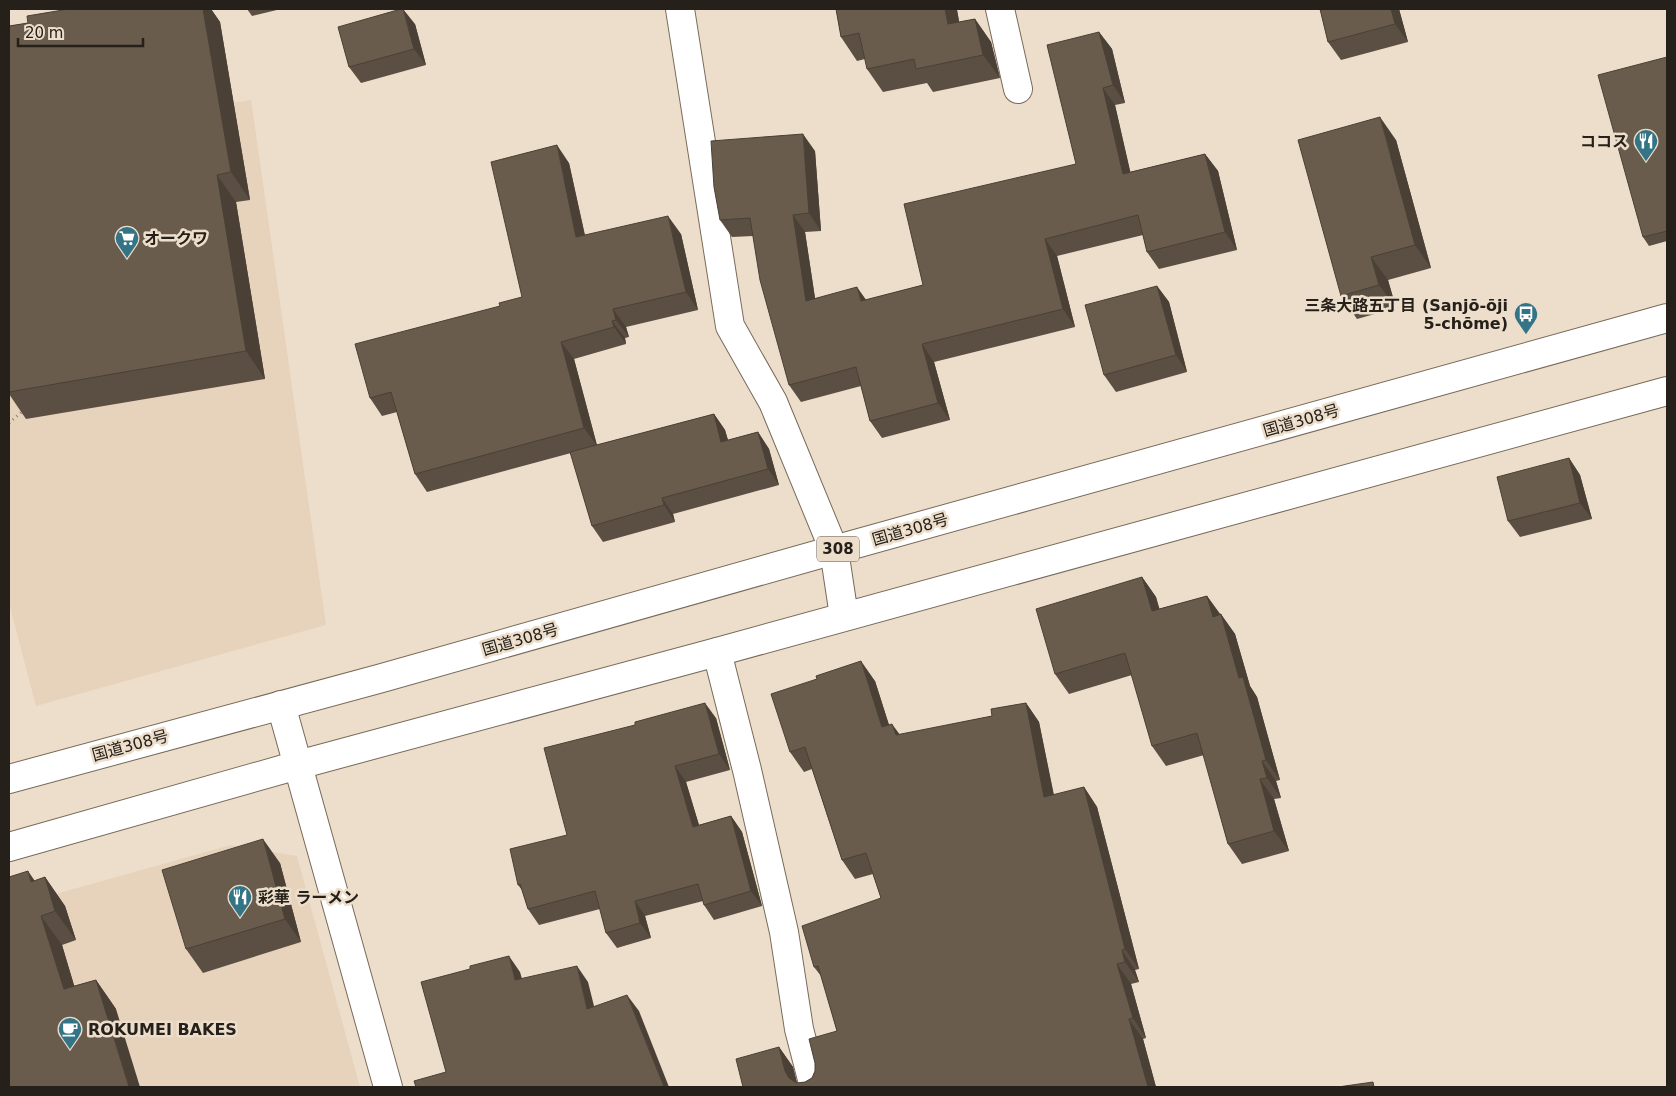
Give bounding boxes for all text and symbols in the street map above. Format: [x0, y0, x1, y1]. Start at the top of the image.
scale bar [18, 15, 142, 47]
text: 20 m [25, 24, 63, 42]
restaurant icon: ココス [1633, 128, 1659, 162]
place label: ココス [1580, 132, 1628, 151]
supermarket icon: オークワ [114, 225, 140, 259]
place label: オークワ [144, 229, 208, 248]
place label: 三条大路五丁目 (Sanjō-ōji 5-chōme) [1304, 296, 1508, 333]
bus stop icon: 三条大路五丁目 (Sanjō-ōji 5-chōme) [1513, 301, 1539, 335]
street label: 国道308号 [1261, 401, 1342, 440]
street label: 国道308号 [870, 510, 951, 549]
road number: 308 [817, 536, 859, 562]
street label: 国道308号 [480, 620, 561, 659]
street label: 国道308号 [90, 726, 171, 765]
restaurant icon: 彩華 ラーメン [227, 884, 253, 918]
place label: 彩華 ラーメン [258, 888, 359, 907]
cafe icon: ROKUMEI BAKES [57, 1016, 83, 1050]
place label: ROKUMEI BAKES [88, 1020, 237, 1039]

